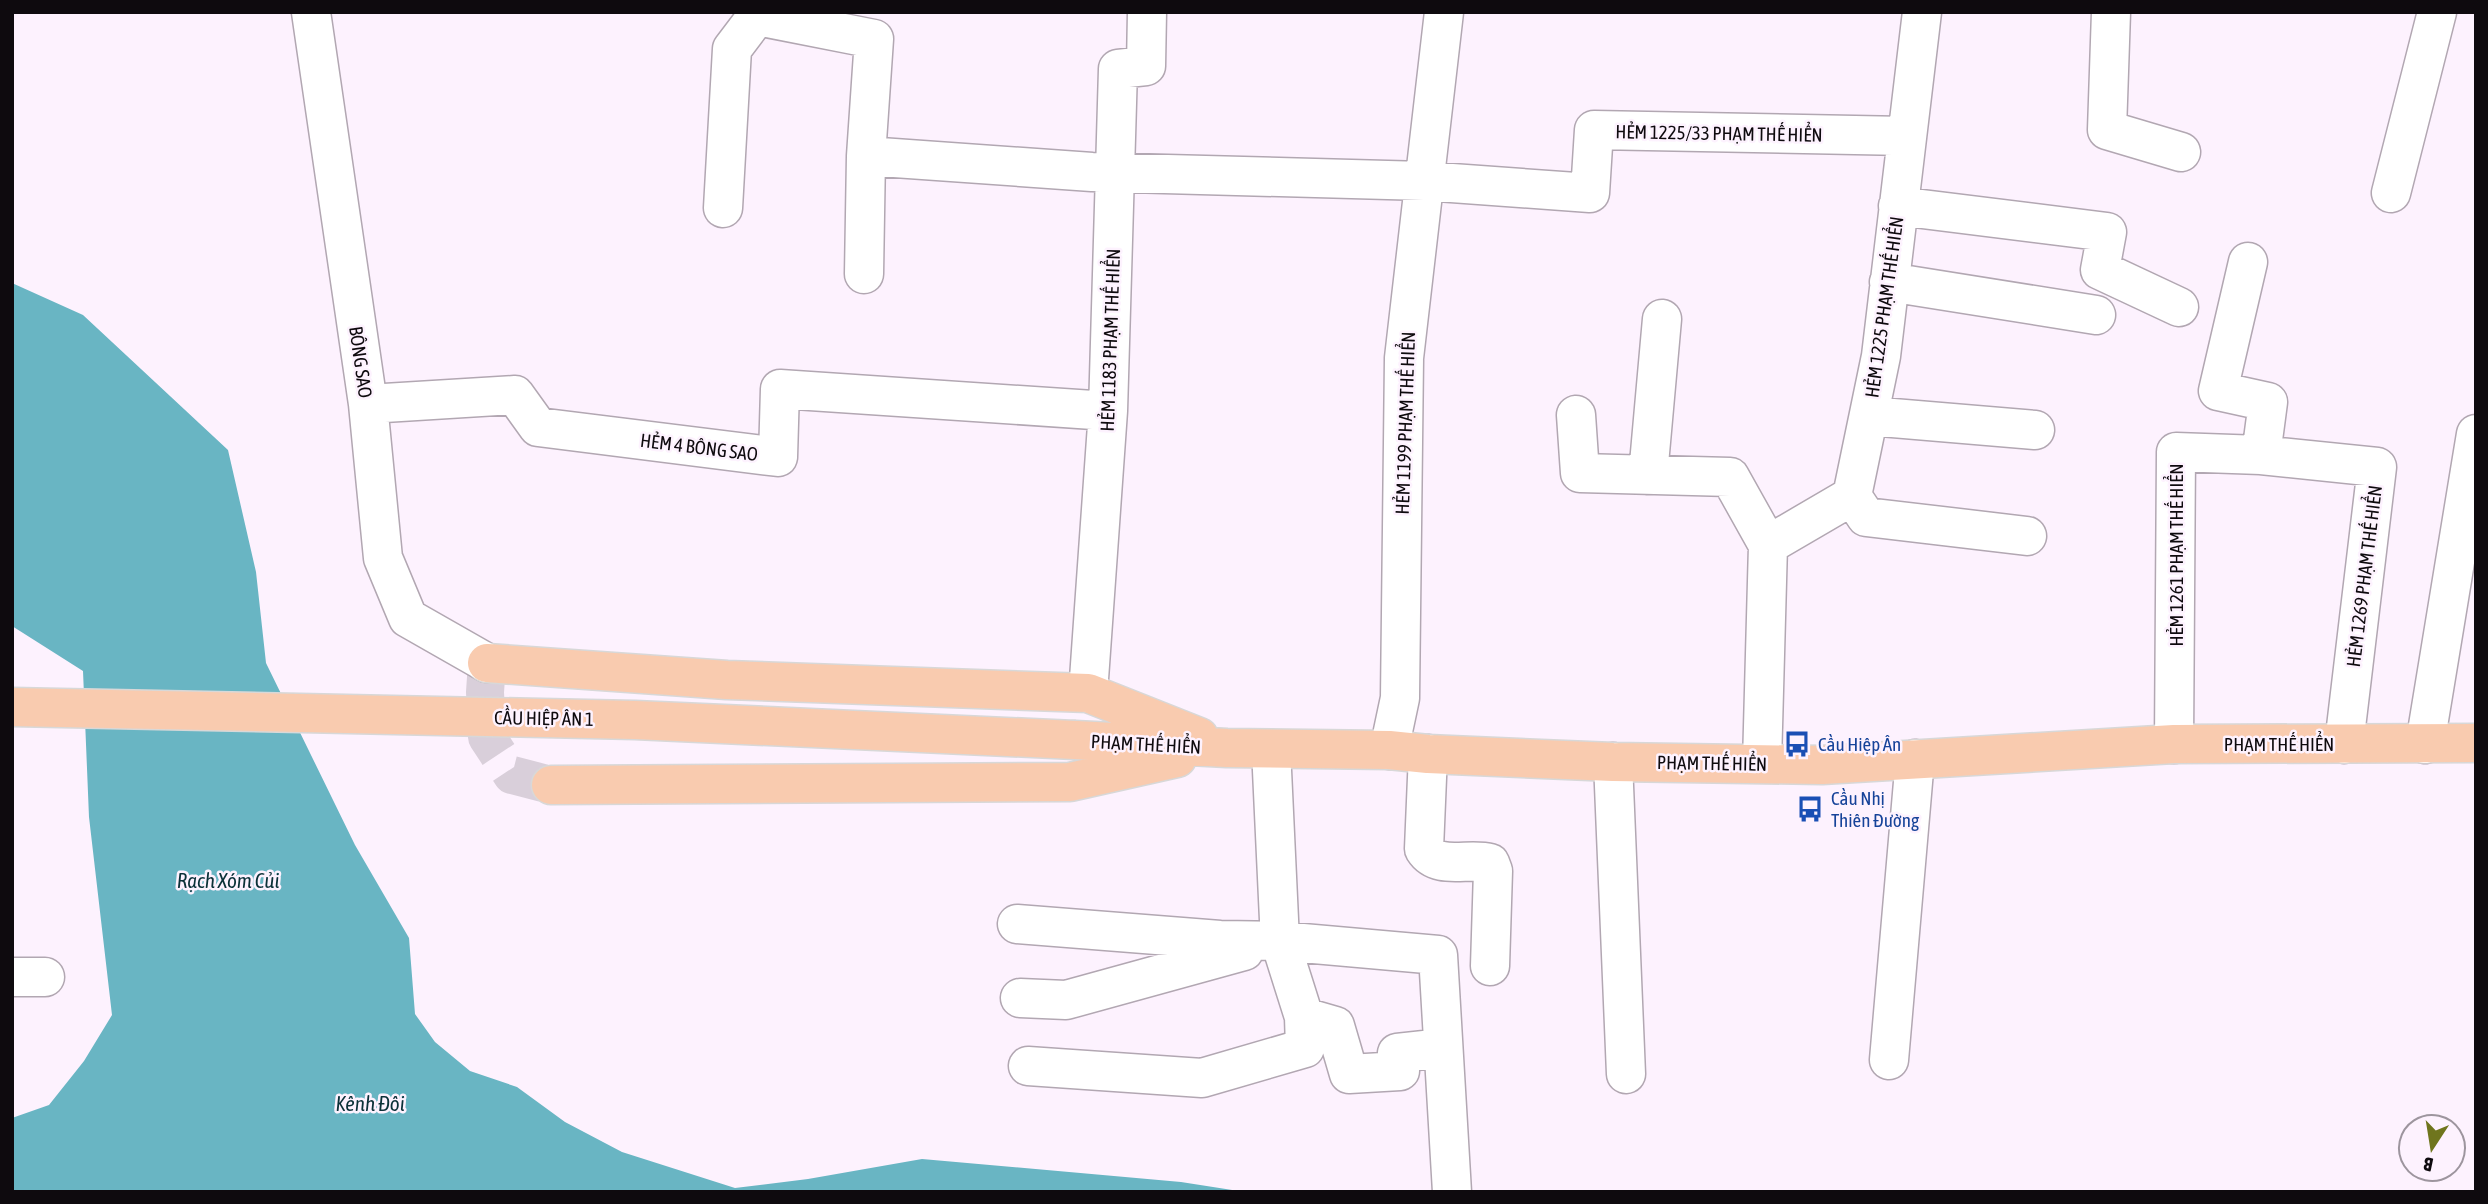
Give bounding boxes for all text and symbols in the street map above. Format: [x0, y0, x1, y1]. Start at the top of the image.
street label: HẺM 1225/33 PHẠM THẾ HIỂN [1615, 118, 1823, 146]
street label: HẺM 1225 PHẠM THẾ HIỂN [1858, 215, 1908, 399]
street label: HẺM 1183 PHẠM THẾ HIỂN [1094, 248, 1124, 432]
street label: BÔNG SAO [345, 325, 377, 399]
street label: HẺM 1199 PHẠM THẾ HIỂN [1389, 331, 1419, 515]
street label: HẺM 4 BÔNG SAO [639, 429, 759, 465]
street label: HẺM 1261 PHẠM THẾ HIỂN [2163, 463, 2187, 647]
street label: HẺM 1269 PHẠM THẾ HIỂN [2340, 484, 2386, 668]
street label: CẦU HIỆP ÂN 1 [494, 705, 594, 730]
street label: PHẠM THẾ HIỂN [1090, 728, 1202, 758]
bus stop icon: Cầu Hiệp Ân [1782, 729, 1812, 759]
street label: PHẠM THẾ HIỂN [2224, 731, 2334, 755]
place label: Cầu Hiệp Ân [1818, 733, 1901, 755]
street label: PHẠM THẾ HIỂN [1657, 749, 1767, 775]
place label: Cầu Nhị Thiên Đường [1831, 787, 1920, 831]
bus stop icon: Cầu Nhị Thiên Đường [1795, 794, 1825, 824]
water label: Rạch Xóm Củi [177, 868, 279, 892]
water label: Kênh Đôi [335, 1091, 405, 1115]
north arrow [2397, 1113, 2467, 1183]
text: B [2422, 1153, 2435, 1176]

